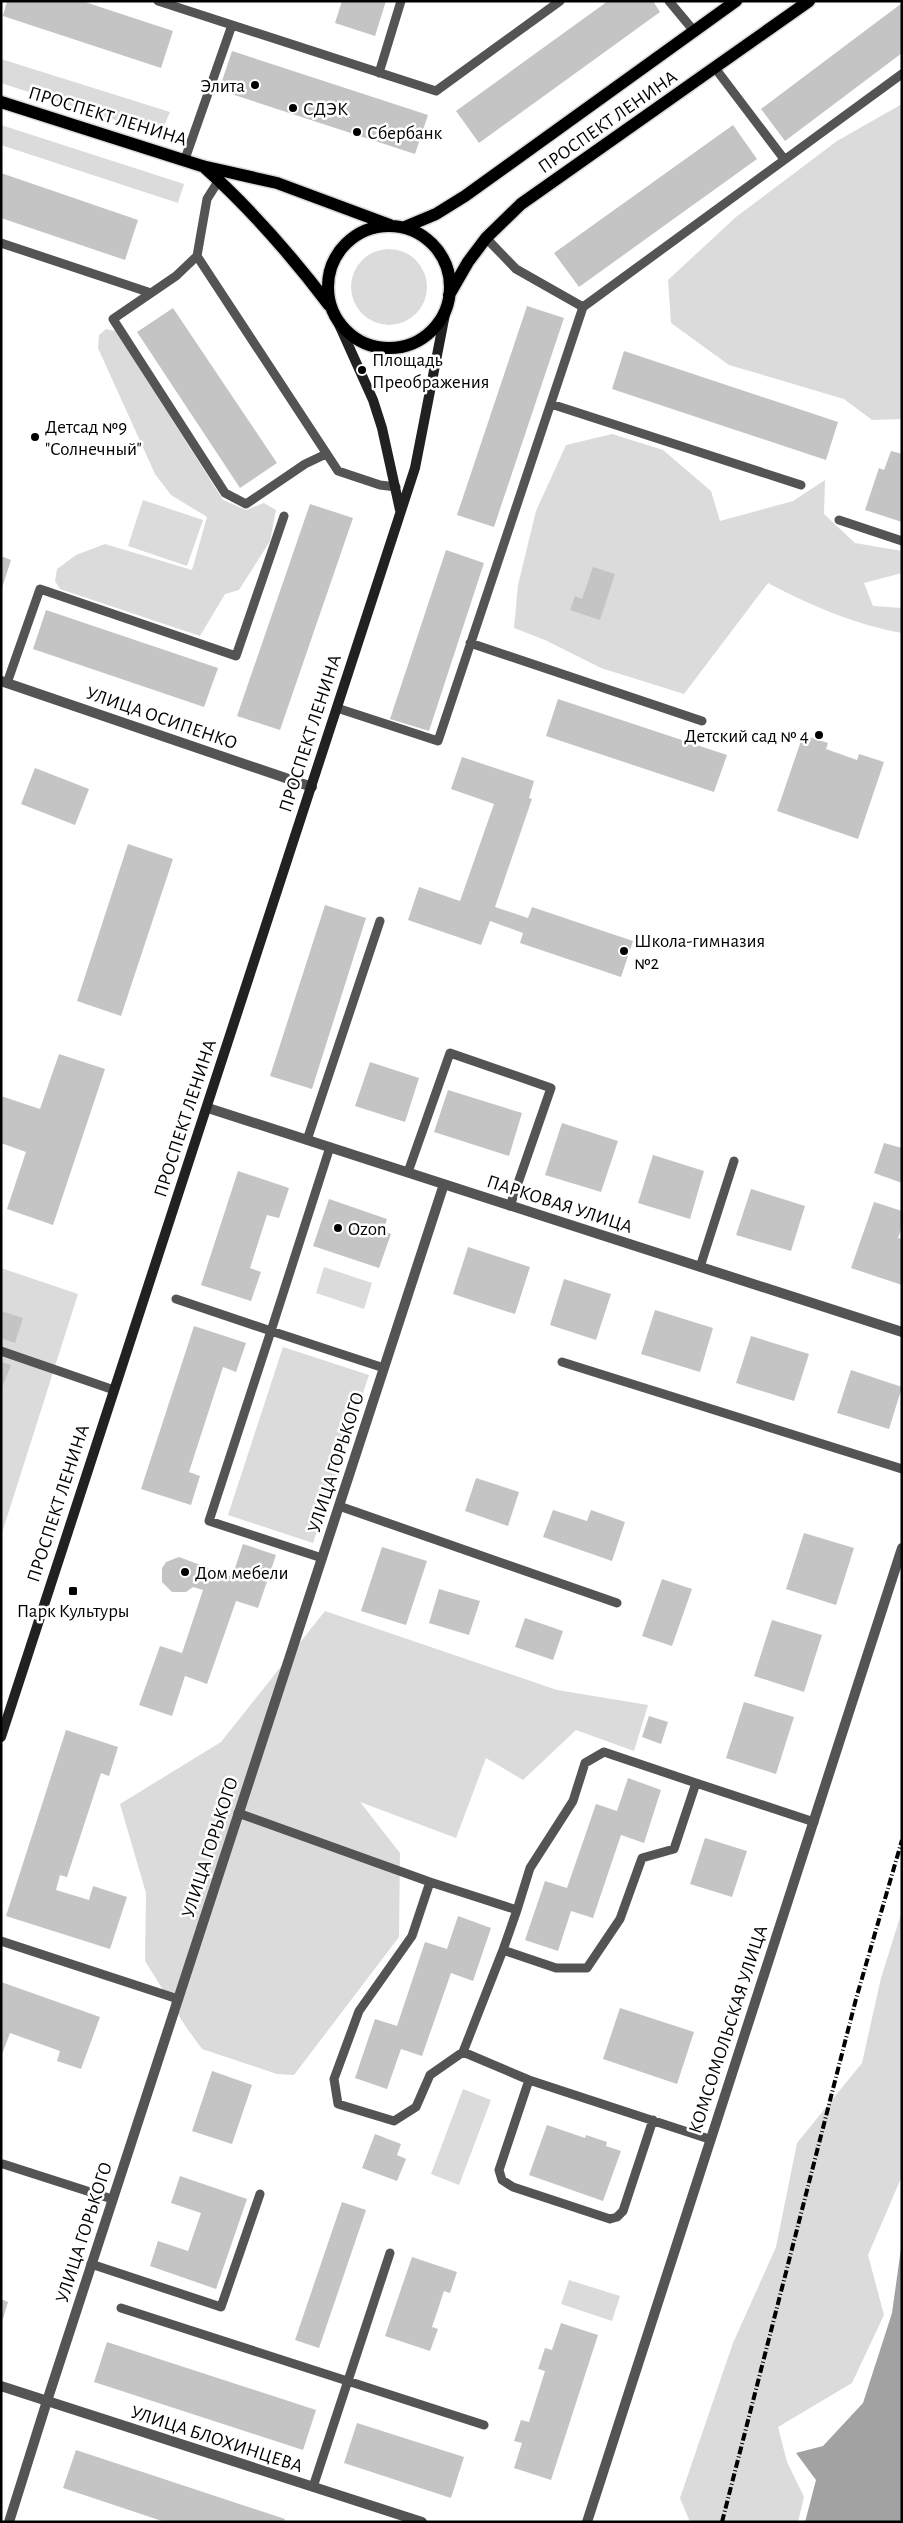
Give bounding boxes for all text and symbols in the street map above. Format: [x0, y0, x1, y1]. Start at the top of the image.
street label: ПРОСПЕКТ ЛЕНИНА [535, 67, 681, 177]
place label: Элита [200, 77, 245, 96]
marker: Элита [249, 79, 261, 91]
street label: ПРОСПЕКТ ЛЕНИНА [26, 83, 189, 150]
place label: СДЭК [303, 100, 348, 119]
marker: СДЭК [287, 102, 299, 114]
place label: Сбербанк [367, 124, 443, 143]
marker: Сбербанк [351, 126, 363, 138]
place label: Площадь Преображения [372, 351, 489, 392]
marker: Площадь Преображения [356, 364, 368, 376]
place label: Детсад №9 "Солнечный" [45, 418, 142, 459]
marker: Детсад №9 "Солнечный" [29, 431, 41, 443]
street label: ПРОСПЕКТ ЛЕНИНА [276, 652, 345, 815]
street label: УЛИЦА ОСИПЕНКО [83, 684, 240, 753]
place label: Детский сад № 4 [684, 727, 809, 746]
marker: Детский сад № 4 [813, 729, 825, 741]
place label: Школа-гимназия №2 [634, 932, 765, 973]
marker: Школа-гимназия №2 [618, 945, 630, 957]
street label: ПРОСПЕКТ ЛЕНИНА [151, 1037, 220, 1200]
street label: ПАРКОВАЯ УЛИЦА [484, 1172, 635, 1237]
place label: Ozon [348, 1220, 387, 1239]
marker: Ozon [332, 1222, 344, 1234]
street label: УЛИЦА ГОРЬКОГО [305, 1390, 368, 1535]
street label: ПРОСПЕКТ ЛЕНИНА [24, 1422, 93, 1585]
place label: Дом мебели [195, 1564, 289, 1583]
marker: Дом мебели [179, 1566, 191, 1578]
marker: Парк Культуры [67, 1585, 79, 1597]
place label: Парк Культуры [17, 1602, 129, 1621]
street label: УЛИЦА ГОРЬКОГО [179, 1775, 242, 1920]
street label: КОМСОМОЛЬСКАЯ УЛИЦА [686, 1923, 771, 2136]
street label: УЛИЦА ГОРЬКОГО [53, 2160, 116, 2305]
street label: УЛИЦА БЛОХИНЦЕВА [128, 2403, 305, 2476]

